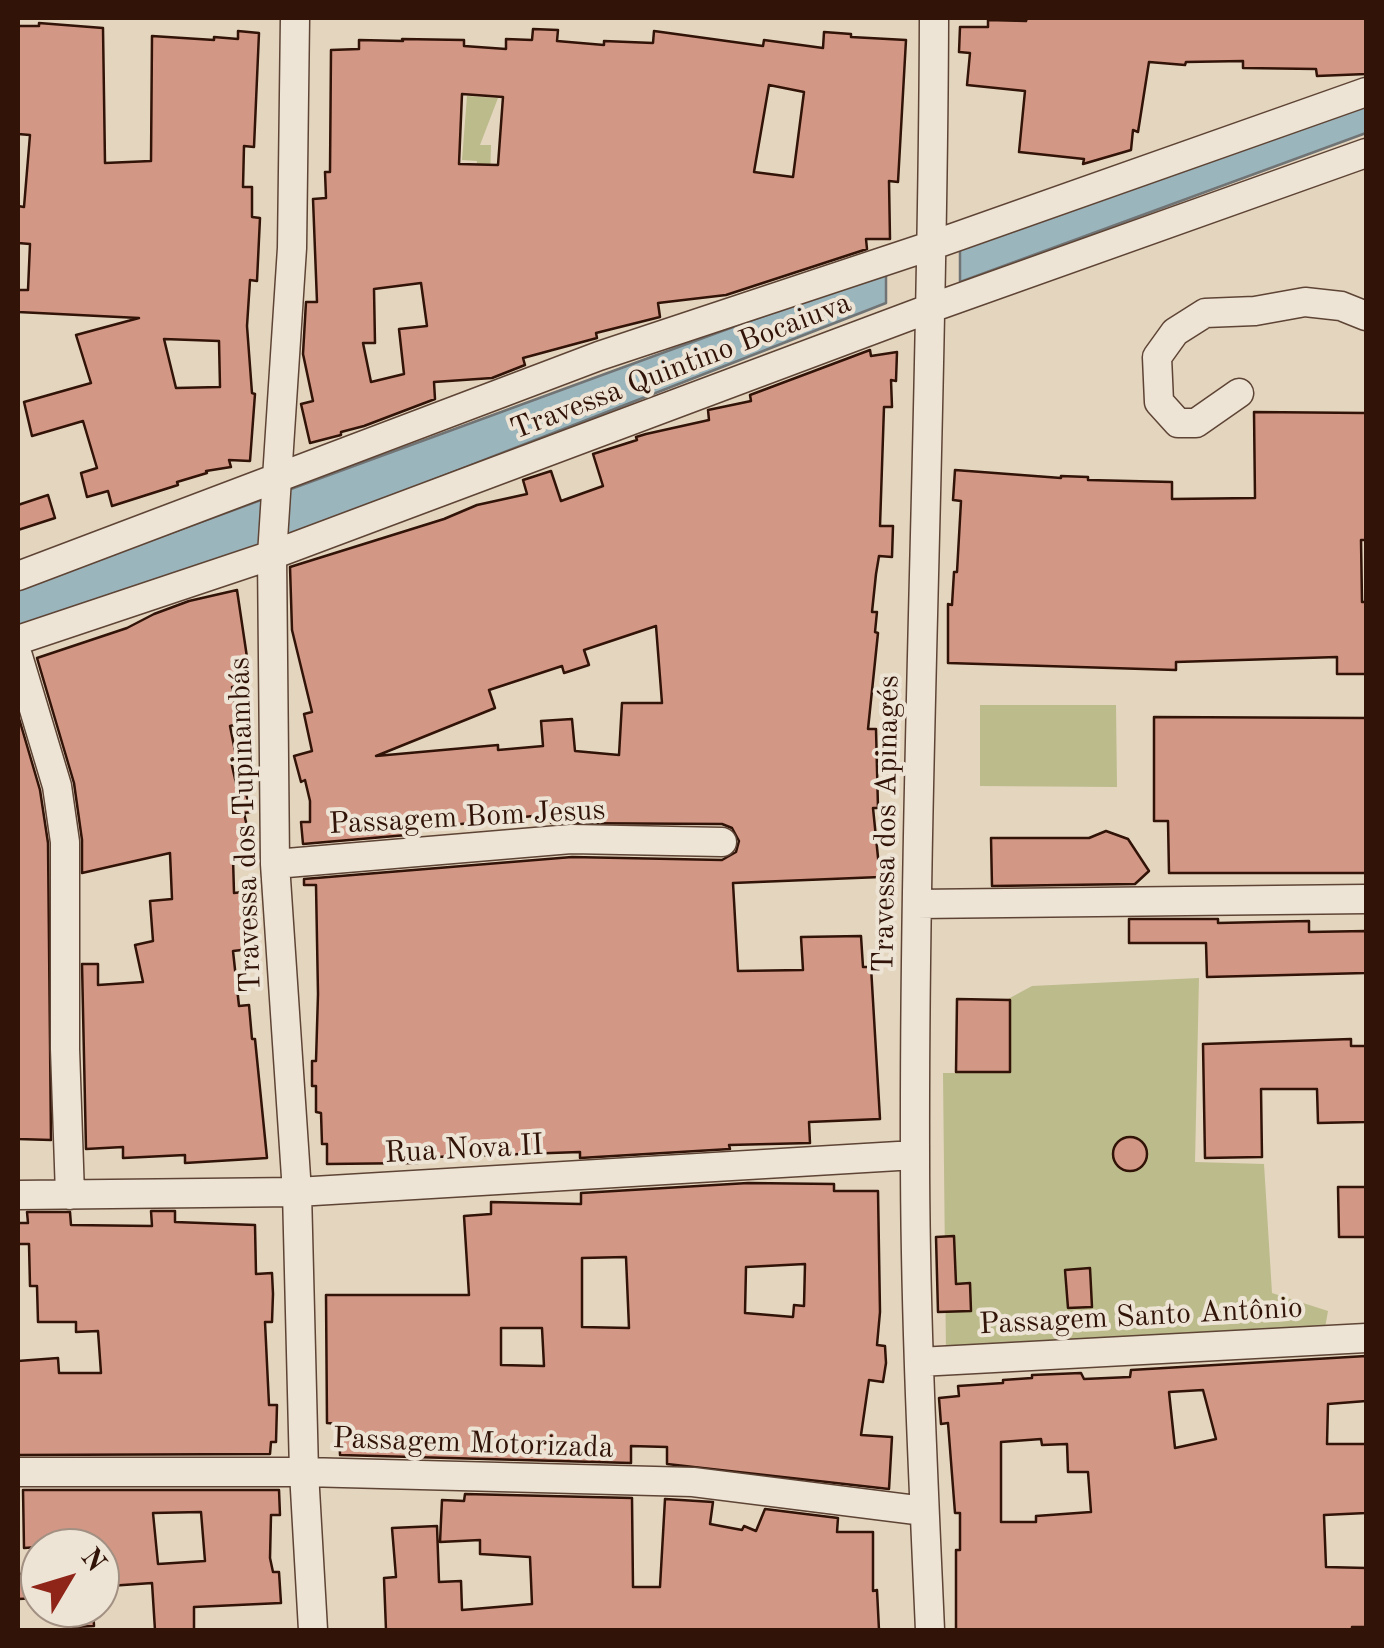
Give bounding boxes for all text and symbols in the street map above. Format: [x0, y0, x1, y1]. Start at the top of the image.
street label: Travessa Quintino Bocaiuva [506, 285, 856, 449]
street label: Travessa dos Tupinambás [222, 656, 270, 994]
street label: Travessa dos Apinagés [866, 675, 908, 973]
street label: Passagem Bom Jesus [328, 793, 606, 843]
street label: Rua Nova II [384, 1128, 544, 1172]
street label: Passagem Santo Antônio [978, 1291, 1304, 1343]
street label: Passagem Motorizada [332, 1421, 614, 1467]
north arrow [20, 1528, 120, 1628]
text: N [74, 1544, 110, 1578]

